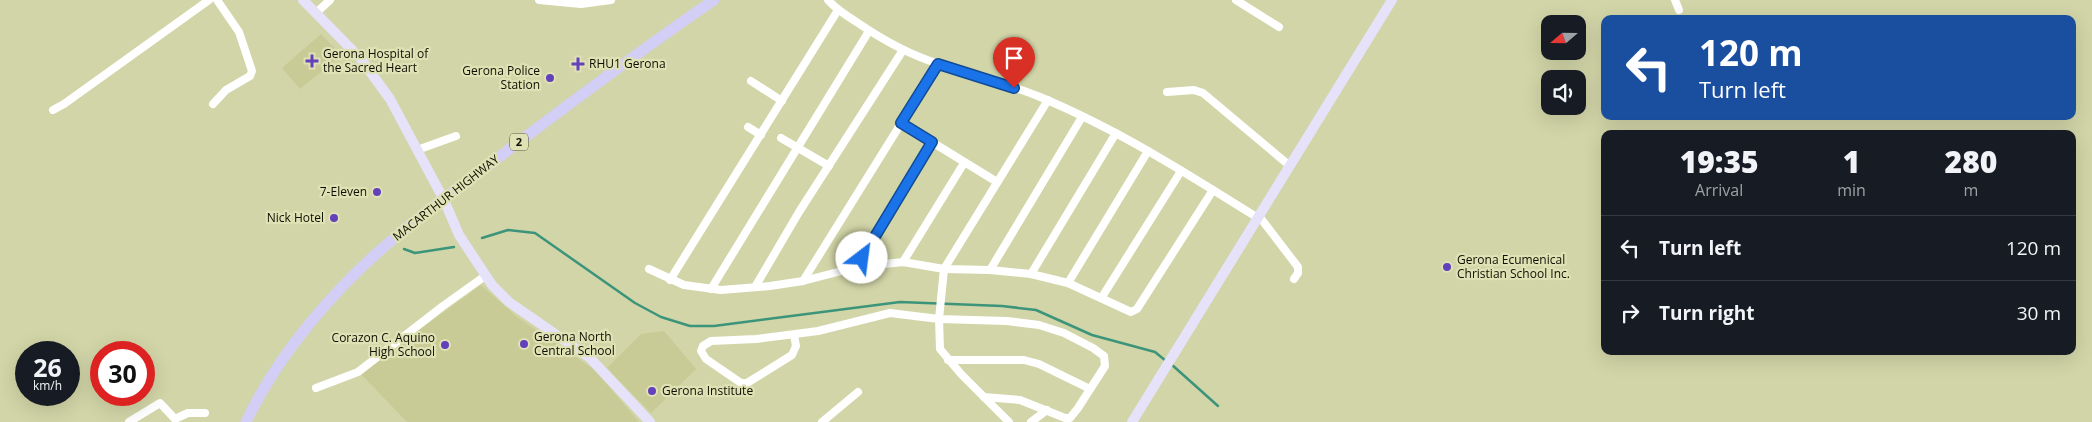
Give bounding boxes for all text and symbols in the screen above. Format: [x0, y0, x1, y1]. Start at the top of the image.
north arrow [1541, 15, 1586, 60]
map controls [1541, 15, 1586, 115]
text: 120 m [1699, 29, 1803, 76]
icon: left [1616, 35, 1681, 100]
pin [993, 37, 1035, 88]
icon: arrive [1000, 44, 1028, 72]
place label: Gerona Hospital of the Sacred Heart [323, 45, 429, 76]
marker: Gerona Hospital of the Sacred Heart [305, 54, 319, 68]
place label: RHU1 Gerona [589, 55, 666, 72]
marker: RHU1 Gerona [571, 57, 585, 71]
place label: Gerona Police Station [462, 62, 540, 93]
button: sound [1541, 70, 1586, 115]
marker: Gerona Police Station [544, 72, 556, 84]
text: Turn left [1699, 74, 1786, 104]
road number: 2 [510, 134, 528, 150]
text: 19:35 [1680, 141, 1759, 182]
text: 1 [1843, 141, 1860, 182]
text: 280 [1945, 141, 1997, 182]
street label: MACARTHUR HIGHWAY [389, 150, 503, 245]
text: Arrival [1695, 179, 1743, 201]
text: min [1837, 179, 1866, 201]
text: m [1964, 179, 1978, 201]
place label: 7-Eleven [320, 183, 367, 200]
marker: 7-Eleven [371, 186, 383, 198]
place label: Nick Hotel [267, 209, 324, 226]
marker: Nick Hotel [328, 212, 340, 224]
position arrow [835, 231, 887, 283]
icon: left [1616, 234, 1644, 262]
text: Turn left [1659, 235, 1741, 261]
text: 120 m [2006, 235, 2061, 261]
place label: Gerona Ecumenical Christian School Inc. [1457, 251, 1570, 282]
marker: Gerona Ecumenical Christian School Inc. [1441, 261, 1453, 273]
icon: right [1616, 299, 1644, 327]
text: Turn right [1659, 300, 1754, 326]
text: 30 m [2017, 300, 2061, 326]
place label: Gerona North Central School [534, 328, 615, 359]
place label: Corazon C. Aquino High School [332, 329, 435, 360]
marker: Gerona North Central School [518, 338, 530, 350]
marker: Corazon C. Aquino High School [439, 339, 451, 351]
speed limit sign: 30 [90, 341, 155, 406]
text: 26 [33, 350, 62, 384]
text: km/h [33, 377, 62, 394]
place label: Gerona Institute [662, 382, 753, 399]
marker: Gerona Institute [646, 385, 658, 397]

